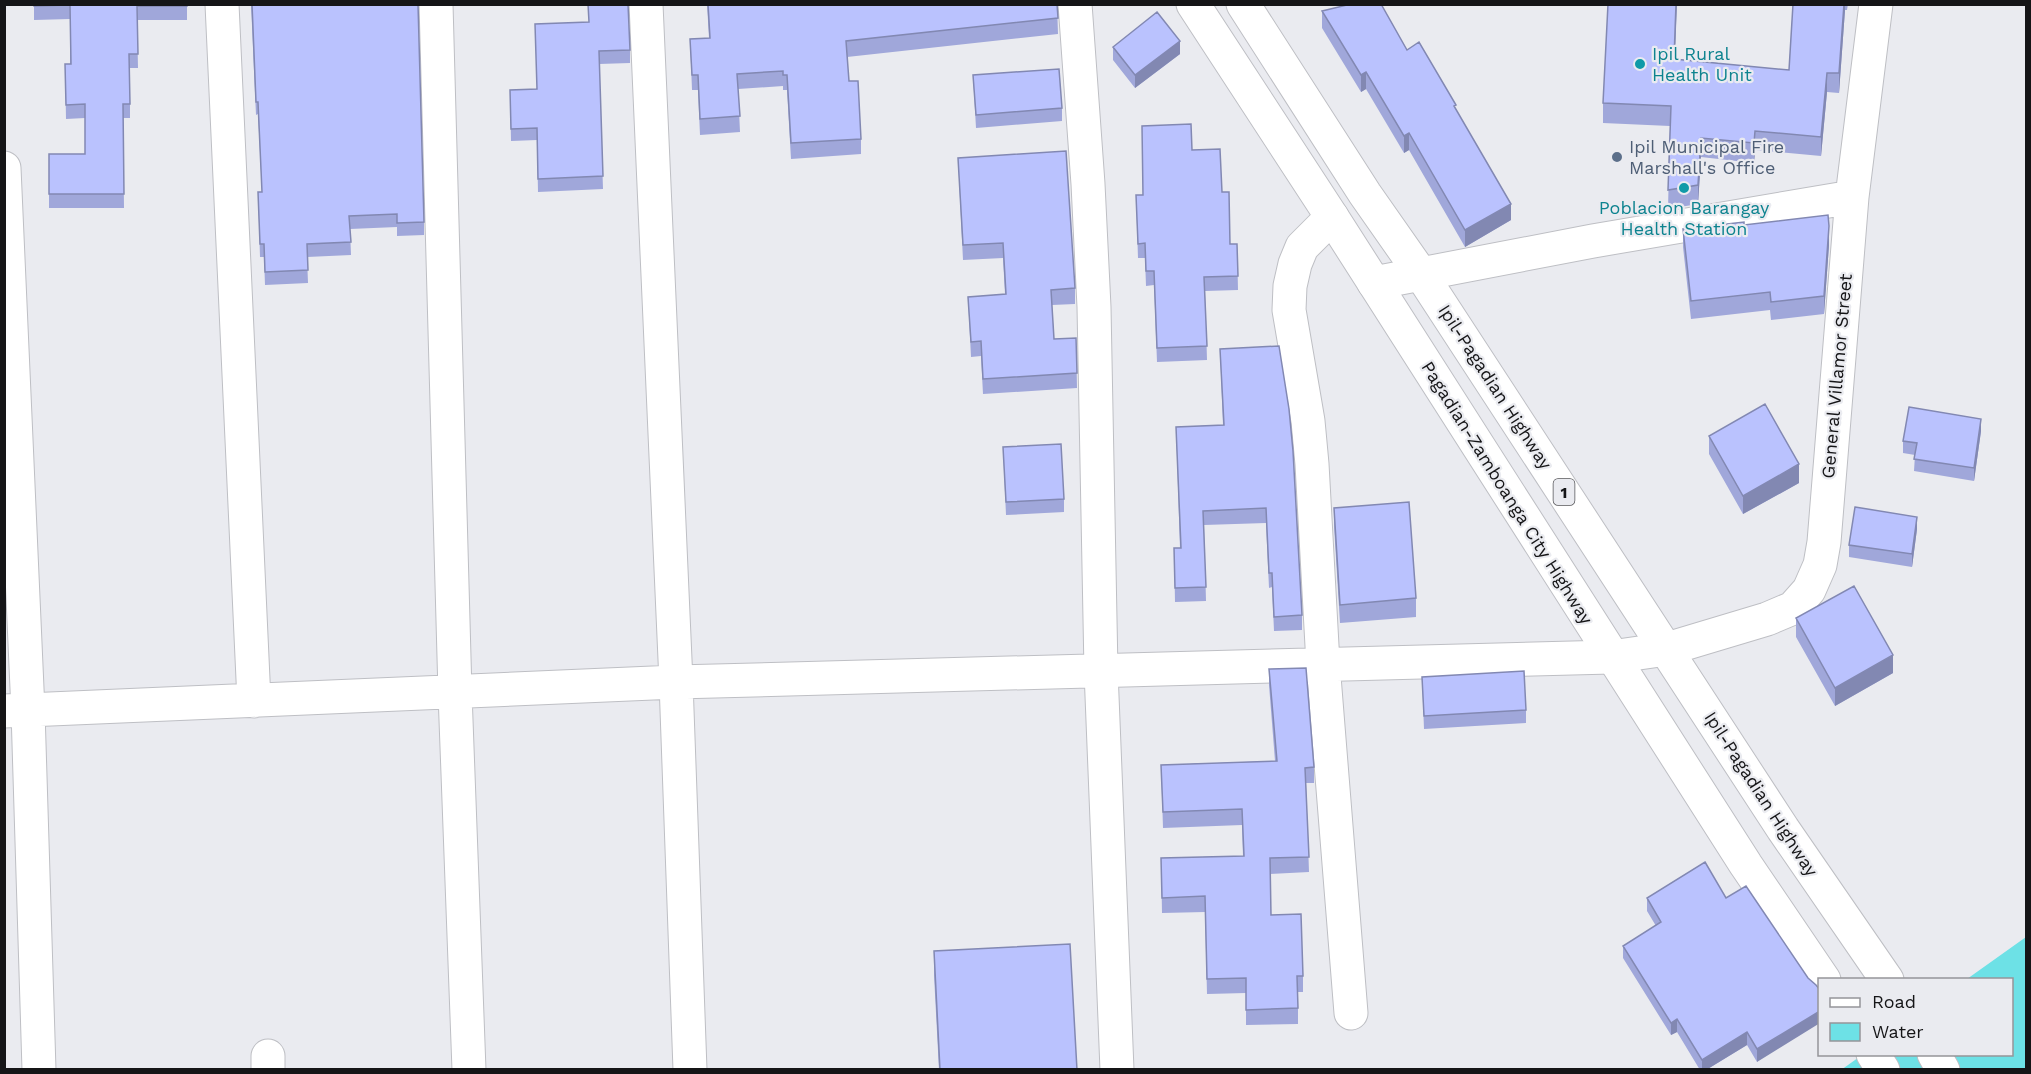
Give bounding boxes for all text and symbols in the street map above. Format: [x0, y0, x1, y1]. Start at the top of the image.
place label: Ipil Rural Health Unit [1652, 43, 1752, 85]
marker: Ipil Rural Health Unit [1633, 57, 1647, 71]
place label: Ipil Municipal Fire Marshall's Office [1629, 136, 1784, 178]
marker: Ipil Municipal Fire Marshall's Office [1610, 150, 1624, 164]
marker: Poblacion Barangay Health Station [1677, 181, 1691, 195]
place label: Poblacion Barangay Health Station [1599, 197, 1770, 239]
street label: General Villamor Street [1817, 272, 1856, 479]
street label: Ipil-Pagadian Highway [1434, 300, 1557, 474]
street label: Pagadian-Zamboanga City Highway [1417, 357, 1598, 629]
road number: 1 [1554, 479, 1574, 505]
street label: Ipil-Pagadian Highway [1700, 707, 1823, 881]
legend [1818, 978, 2013, 1056]
text: Road [1872, 991, 1916, 1012]
text: Water [1872, 1021, 1924, 1042]

